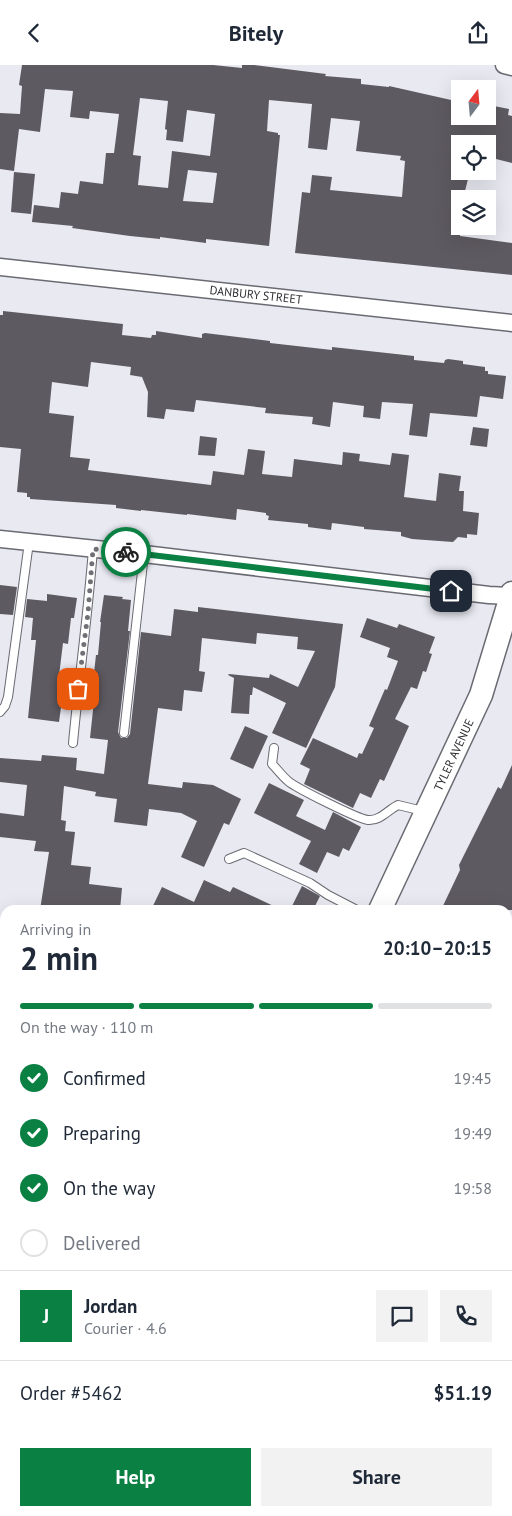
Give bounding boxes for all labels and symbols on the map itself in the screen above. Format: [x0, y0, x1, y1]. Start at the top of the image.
north arrow [451, 80, 496, 125]
street label: DANBURY STREET [209, 282, 304, 307]
courier [101, 527, 151, 577]
pin [430, 570, 472, 612]
pin [57, 668, 99, 710]
street label: TYLER AVENUE [430, 716, 477, 793]

